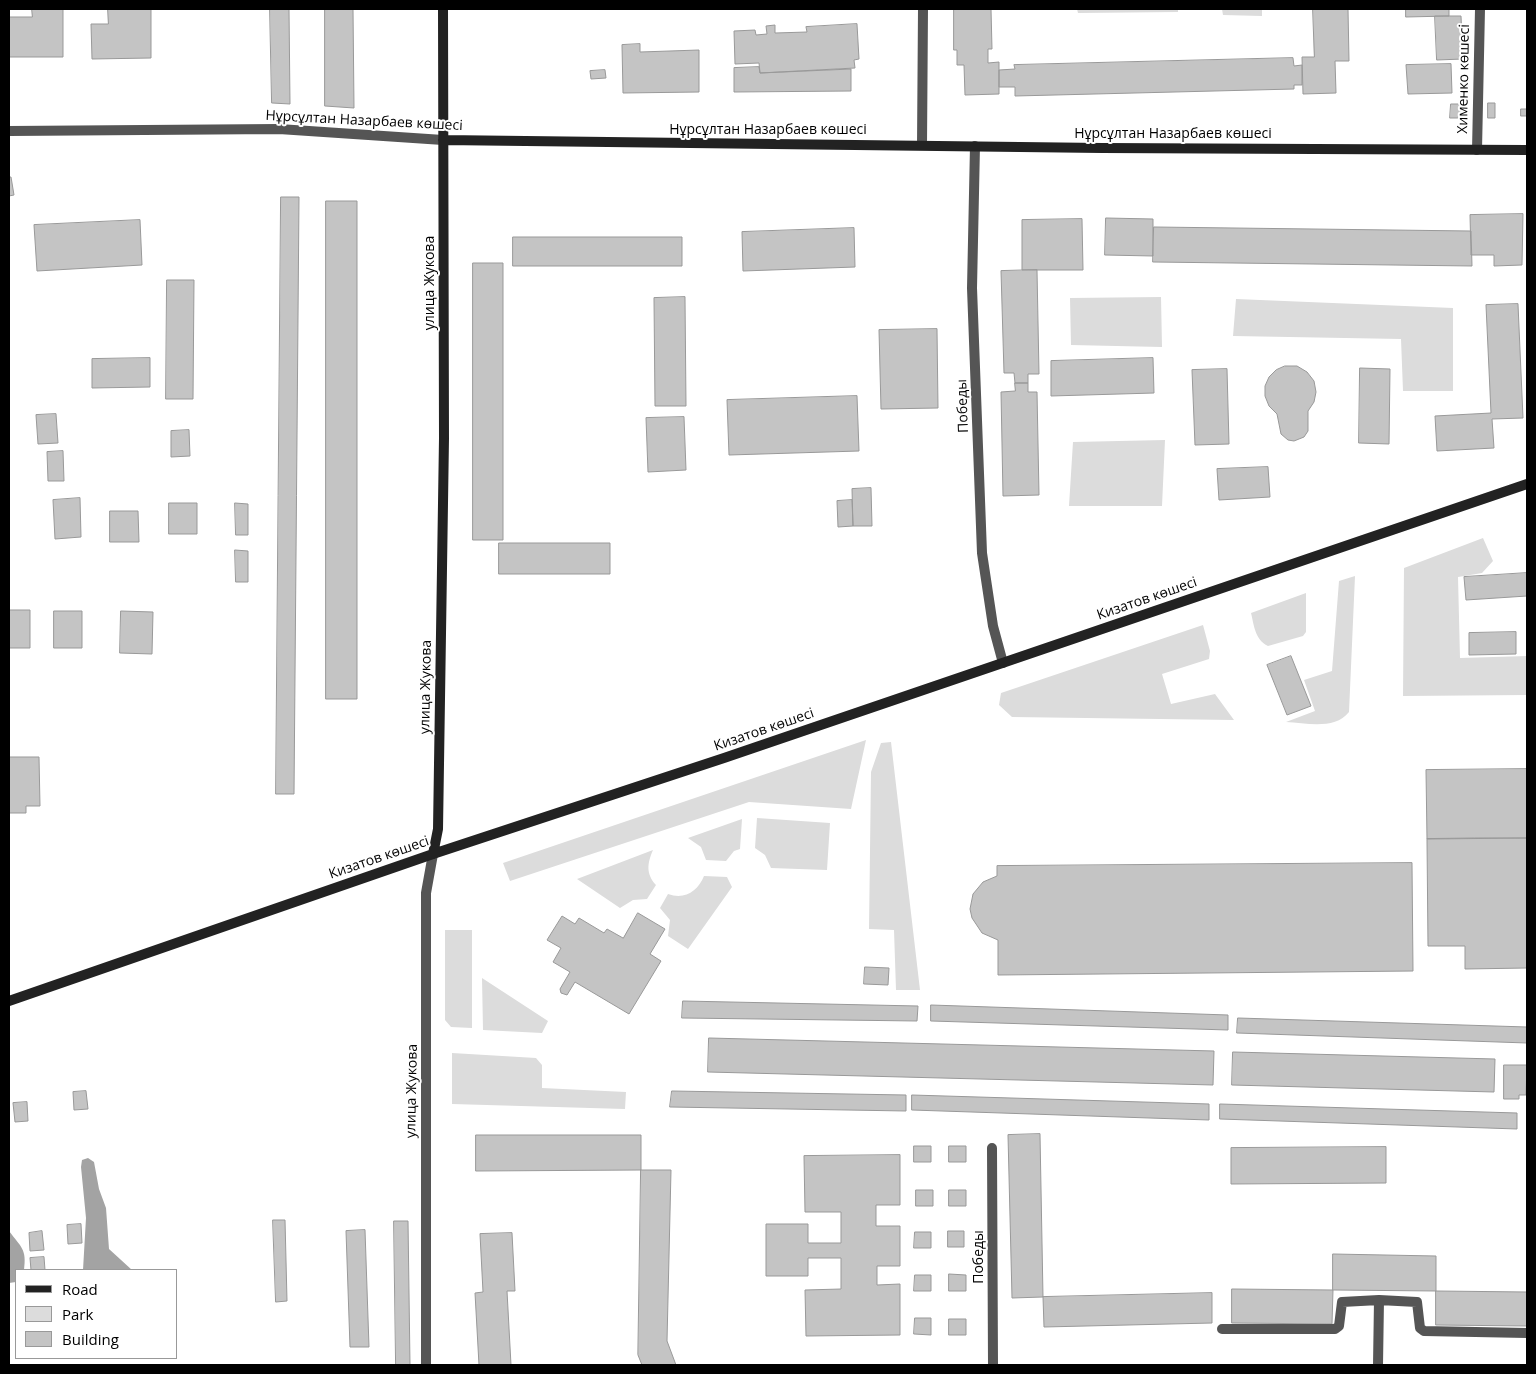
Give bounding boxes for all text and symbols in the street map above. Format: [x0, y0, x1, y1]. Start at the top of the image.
street label: Хименко көшесі [1455, 24, 1473, 134]
street label: Нұрсұлтан Назарбаев көшесі [265, 107, 463, 135]
street label: Нұрсұлтан Назарбаев көшесі [669, 122, 867, 138]
street label: Нұрсұлтан Назарбаев көшесі [1074, 126, 1272, 142]
street label: улица Жукова [422, 236, 438, 330]
street label: Победы [954, 379, 972, 433]
street label: Кизатов көшесі [1095, 574, 1199, 624]
street label: улица Жукова [417, 640, 435, 734]
street label: Кизатов көшесі [712, 705, 816, 755]
street label: Кизатов көшесі [327, 833, 431, 883]
street label: улица Жукова [403, 1044, 421, 1138]
street label: Победы [971, 1230, 987, 1284]
legend [15, 1269, 178, 1359]
text: Road [62, 1279, 98, 1299]
text: Park [62, 1304, 93, 1324]
text: Building [62, 1329, 119, 1349]

